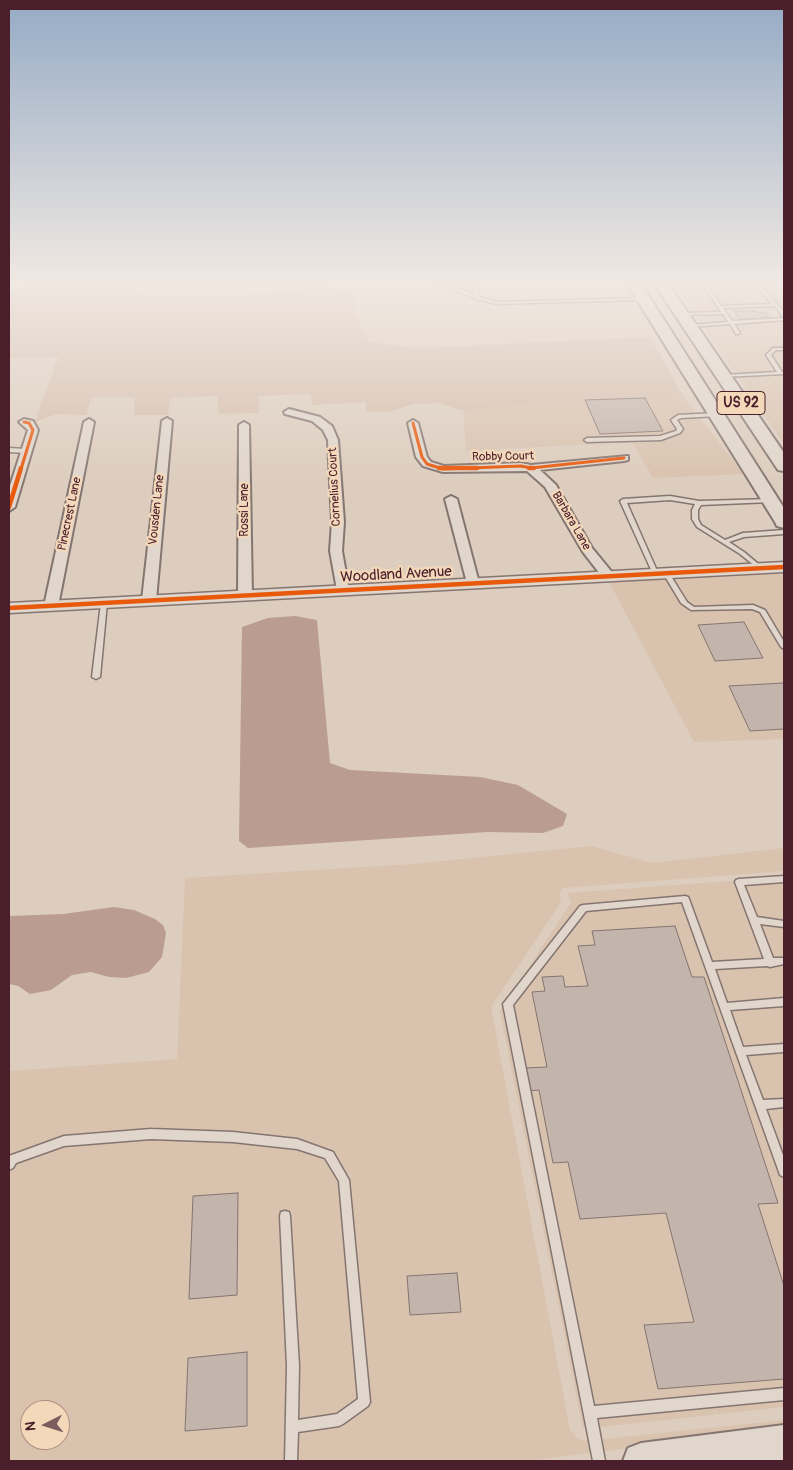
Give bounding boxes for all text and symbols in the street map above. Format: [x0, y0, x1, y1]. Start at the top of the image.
road number: US 92 [717, 392, 765, 414]
street label: Cornelius Court [326, 447, 344, 527]
street label: Robby Court [472, 449, 534, 465]
street label: Vousden Lane [146, 474, 168, 546]
street label: Pinecrest Lane [55, 476, 85, 552]
street label: Rossi Lane [238, 483, 252, 537]
street label: Barbara Lane [548, 489, 594, 553]
street label: Woodland Avenue [340, 563, 452, 587]
north arrow [20, 1400, 70, 1450]
text: N [22, 1421, 39, 1432]

